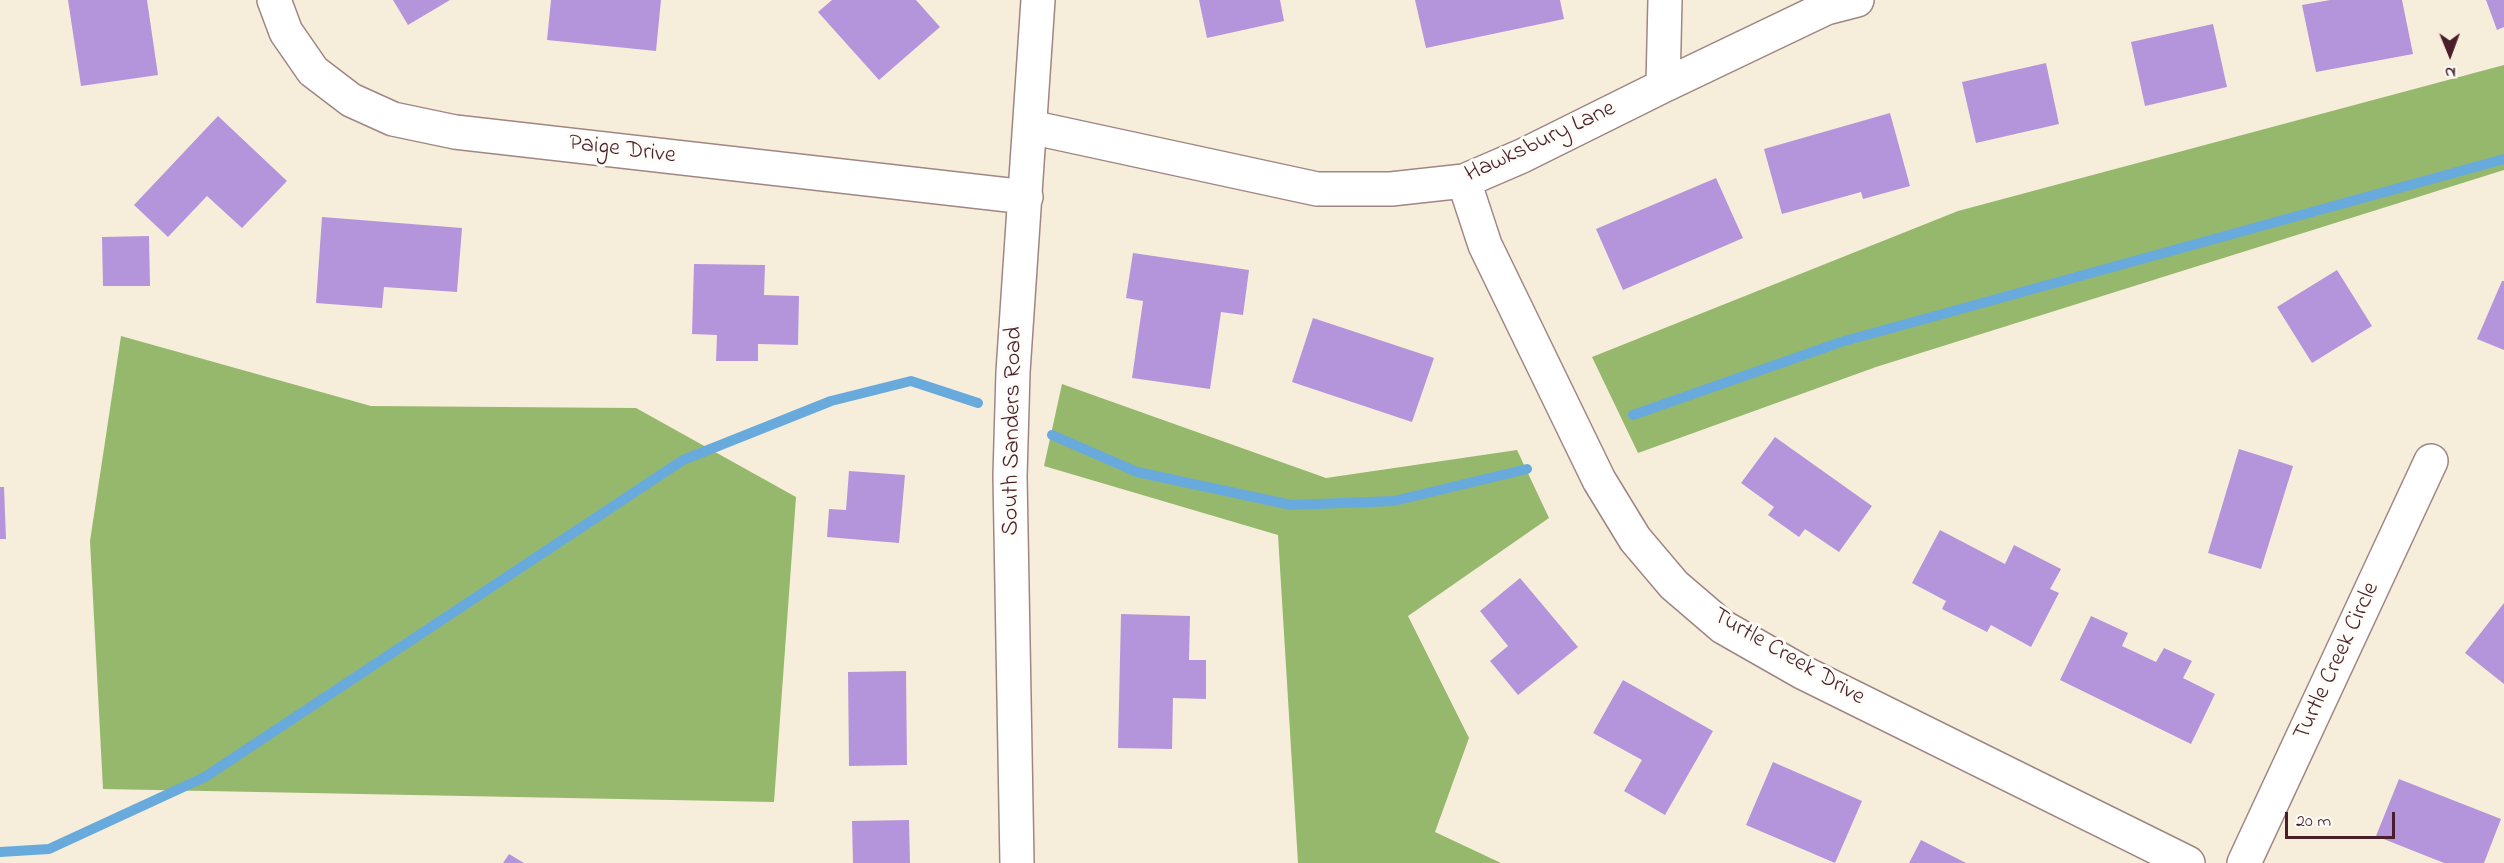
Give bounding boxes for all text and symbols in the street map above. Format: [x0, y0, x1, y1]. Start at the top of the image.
north arrow [2420, 24, 2480, 84]
text: N [2445, 60, 2456, 84]
street label: Hawksbury Lane [1461, 96, 1621, 190]
street label: Paige Drive [567, 130, 677, 172]
street label: South Sanders Road [998, 326, 1030, 536]
street label: Turtle Creek Circle [2289, 578, 2387, 746]
street label: Turtle Creek Drive [1707, 603, 1869, 713]
scale bar [2288, 800, 2398, 838]
text: 20 m [2296, 809, 2331, 835]

